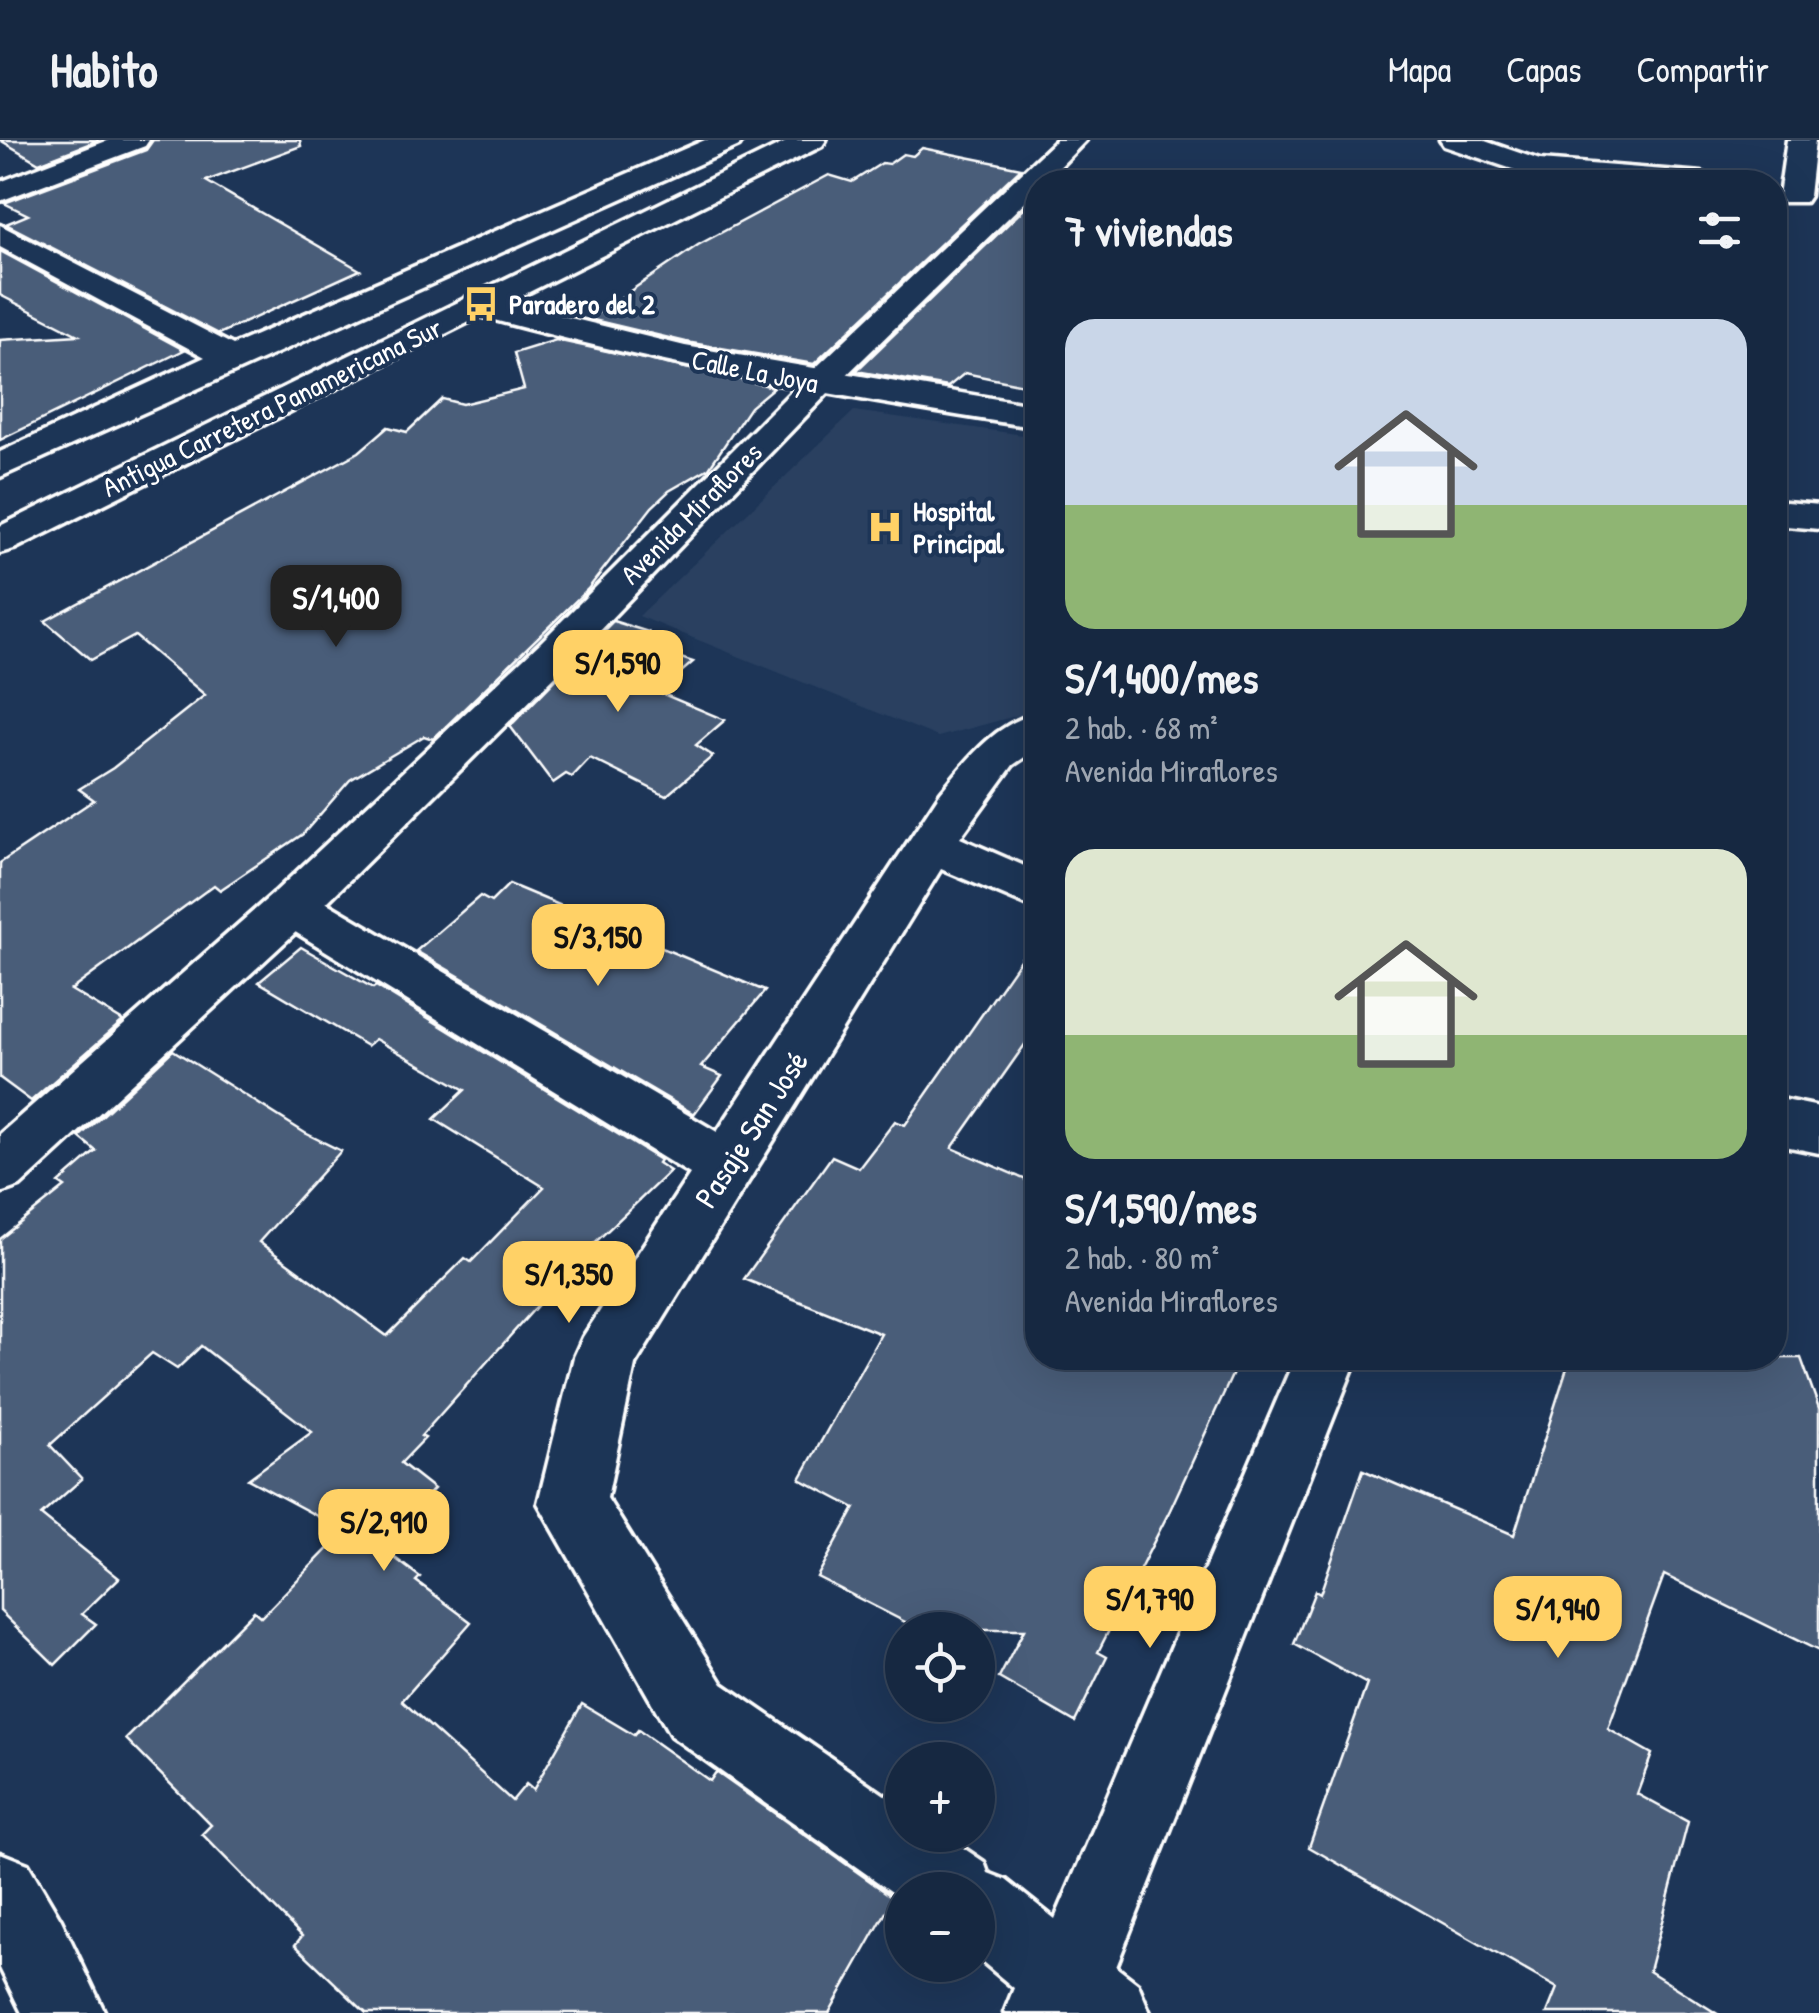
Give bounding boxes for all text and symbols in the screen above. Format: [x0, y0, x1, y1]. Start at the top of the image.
text: Habito [50, 37, 158, 102]
text: Mapa [1388, 46, 1451, 93]
text: Capas [1506, 46, 1581, 93]
text: Compartir [1636, 46, 1769, 93]
text: 7 viviendas [1065, 202, 1233, 259]
icon: filters [1692, 203, 1747, 258]
bus stop icon: Paradero del 2 [462, 285, 500, 323]
place label: Paradero del 2 [509, 285, 656, 323]
street label: Antigua Carretera Panamericana Sur [96, 308, 448, 506]
street label: Calle La Joya [688, 340, 822, 402]
icon: home [1316, 384, 1496, 564]
street label: Avenida Miraflores [612, 434, 770, 592]
place label: Hospital Principal [913, 492, 1004, 563]
hospital icon: Hospital Principal [866, 508, 904, 546]
pin: S/1,400 [244, 565, 428, 650]
text: S/1,400 [293, 576, 379, 619]
pin: S/1,590 [526, 630, 710, 715]
text: S/1,590 [575, 641, 661, 684]
text: S/1,400/mes [1065, 649, 1258, 706]
text: 2 hab. · 68 m² [1065, 706, 1218, 749]
text: Avenida Miraflores [1065, 749, 1278, 792]
pin: S/3,150 [506, 904, 690, 989]
icon: home [1316, 914, 1496, 1094]
text: S/3,150 [554, 915, 642, 958]
street label: Pasaje San José [684, 1042, 818, 1216]
text: S/1,590/mes [1065, 1179, 1257, 1236]
text: 2 hab. · 80 m² [1065, 1236, 1219, 1279]
pin: S/1,350 [477, 1241, 661, 1326]
text: S/1,350 [525, 1252, 613, 1295]
text: Avenida Miraflores [1065, 1279, 1278, 1322]
pin: S/2,910 [292, 1489, 476, 1574]
text: S/2,910 [340, 1500, 428, 1543]
pin: S/1,790 [1058, 1566, 1242, 1651]
pin: S/1,940 [1466, 1576, 1650, 1661]
text: S/1,790 [1106, 1577, 1194, 1620]
text: S/1,940 [1516, 1587, 1600, 1630]
map controls [885, 1612, 995, 1982]
button: locate [885, 1612, 995, 1722]
button: + [885, 1742, 995, 1852]
button: − [885, 1872, 995, 1982]

